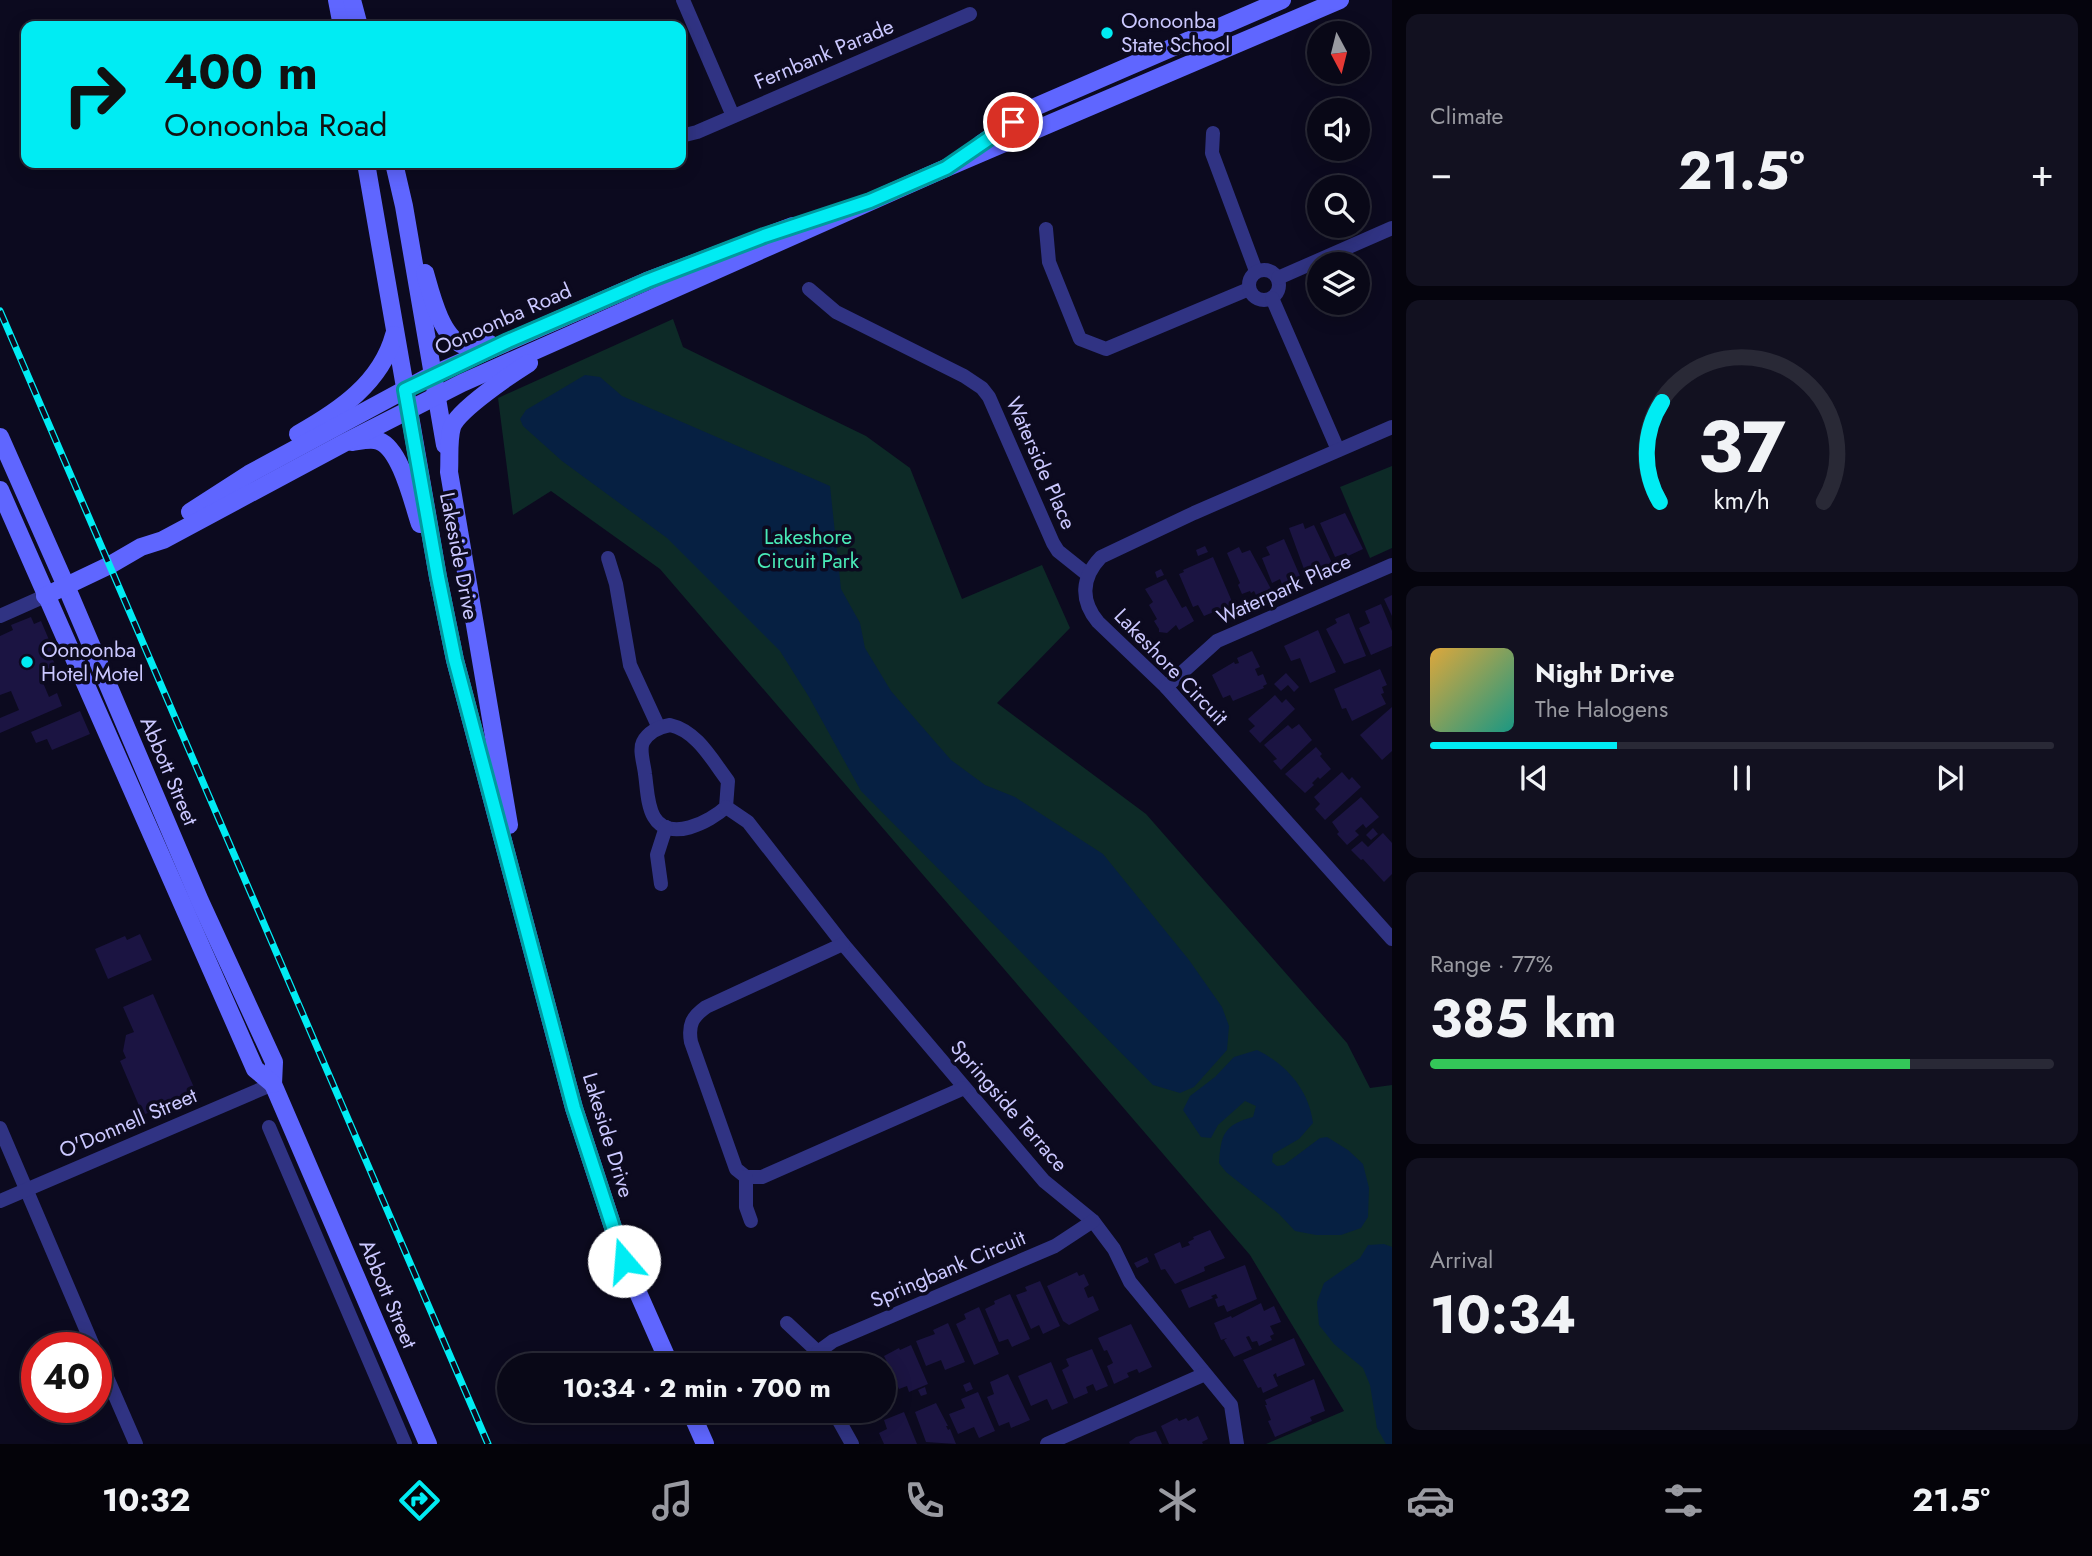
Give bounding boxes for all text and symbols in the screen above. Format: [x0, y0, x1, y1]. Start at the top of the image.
place label: Oonoonba State School [1121, 6, 1230, 60]
street label: Fernbank Parade [750, 11, 898, 97]
north arrow [1307, 21, 1370, 84]
map controls [1307, 21, 1370, 315]
marker: Oonoonba State School [1099, 25, 1115, 41]
text: 400 m [164, 37, 318, 107]
icon: right [49, 49, 140, 140]
pin [983, 92, 1043, 152]
button: sound [1307, 98, 1370, 161]
text: Climate [1430, 99, 1503, 133]
text: Oonoonba Road [164, 102, 388, 148]
icon: arrive [994, 103, 1032, 141]
text: 21.5° [1678, 133, 1805, 209]
text: − [1430, 145, 1452, 200]
text: + [2031, 145, 2054, 200]
button: search [1307, 175, 1370, 238]
button: layers [1307, 252, 1370, 315]
street label: Oonoonba Road [430, 275, 576, 363]
street label: Waterside Place [998, 392, 1084, 534]
text: 37 [1698, 394, 1786, 499]
text: km/h [1714, 482, 1770, 518]
street label: Lakeside Drive [432, 490, 486, 622]
park label: Lakeshore Circuit Park [757, 522, 860, 576]
street label: Waterpark Place [1212, 546, 1356, 632]
street label: Lakeshore Circuit [1107, 602, 1235, 732]
place label: Oonoonba Hotel Motel [41, 635, 144, 689]
marker: Oonoonba Hotel Motel [19, 654, 35, 670]
text: Night Drive [1535, 654, 1675, 692]
text: The Halogens [1535, 692, 1668, 726]
street label: Abbott Street [133, 712, 205, 830]
icon: previous [1515, 759, 1553, 797]
icon: pause [1723, 759, 1761, 797]
icon: next [1931, 759, 1969, 797]
text: Range · 77% [1430, 947, 1553, 981]
text: 385 km [1430, 981, 1617, 1057]
street label: Springside Terrace [943, 1034, 1075, 1179]
street label: Lakeside Drive [575, 1069, 641, 1201]
street label: O'Donnell Street [54, 1080, 202, 1166]
street label: Springbank Circuit [866, 1223, 1030, 1315]
position arrow [587, 1224, 661, 1298]
street label: Abbott Street [352, 1235, 424, 1353]
text: Arrival [1430, 1243, 1493, 1277]
text: 10:34 [1430, 1277, 1576, 1353]
speed limit sign: 40 [21, 1332, 112, 1423]
text: 10:34 · 2 min · 700 m [562, 1369, 831, 1407]
icon: directions [395, 1476, 444, 1525]
icon: music [648, 1476, 697, 1525]
icon: phone [900, 1476, 949, 1525]
icon: climate [1153, 1476, 1202, 1525]
icon: car [1406, 1476, 1455, 1525]
icon: filters [1659, 1476, 1708, 1525]
text: 10:32 [102, 1477, 191, 1523]
text: 21.5° [1912, 1477, 1990, 1523]

